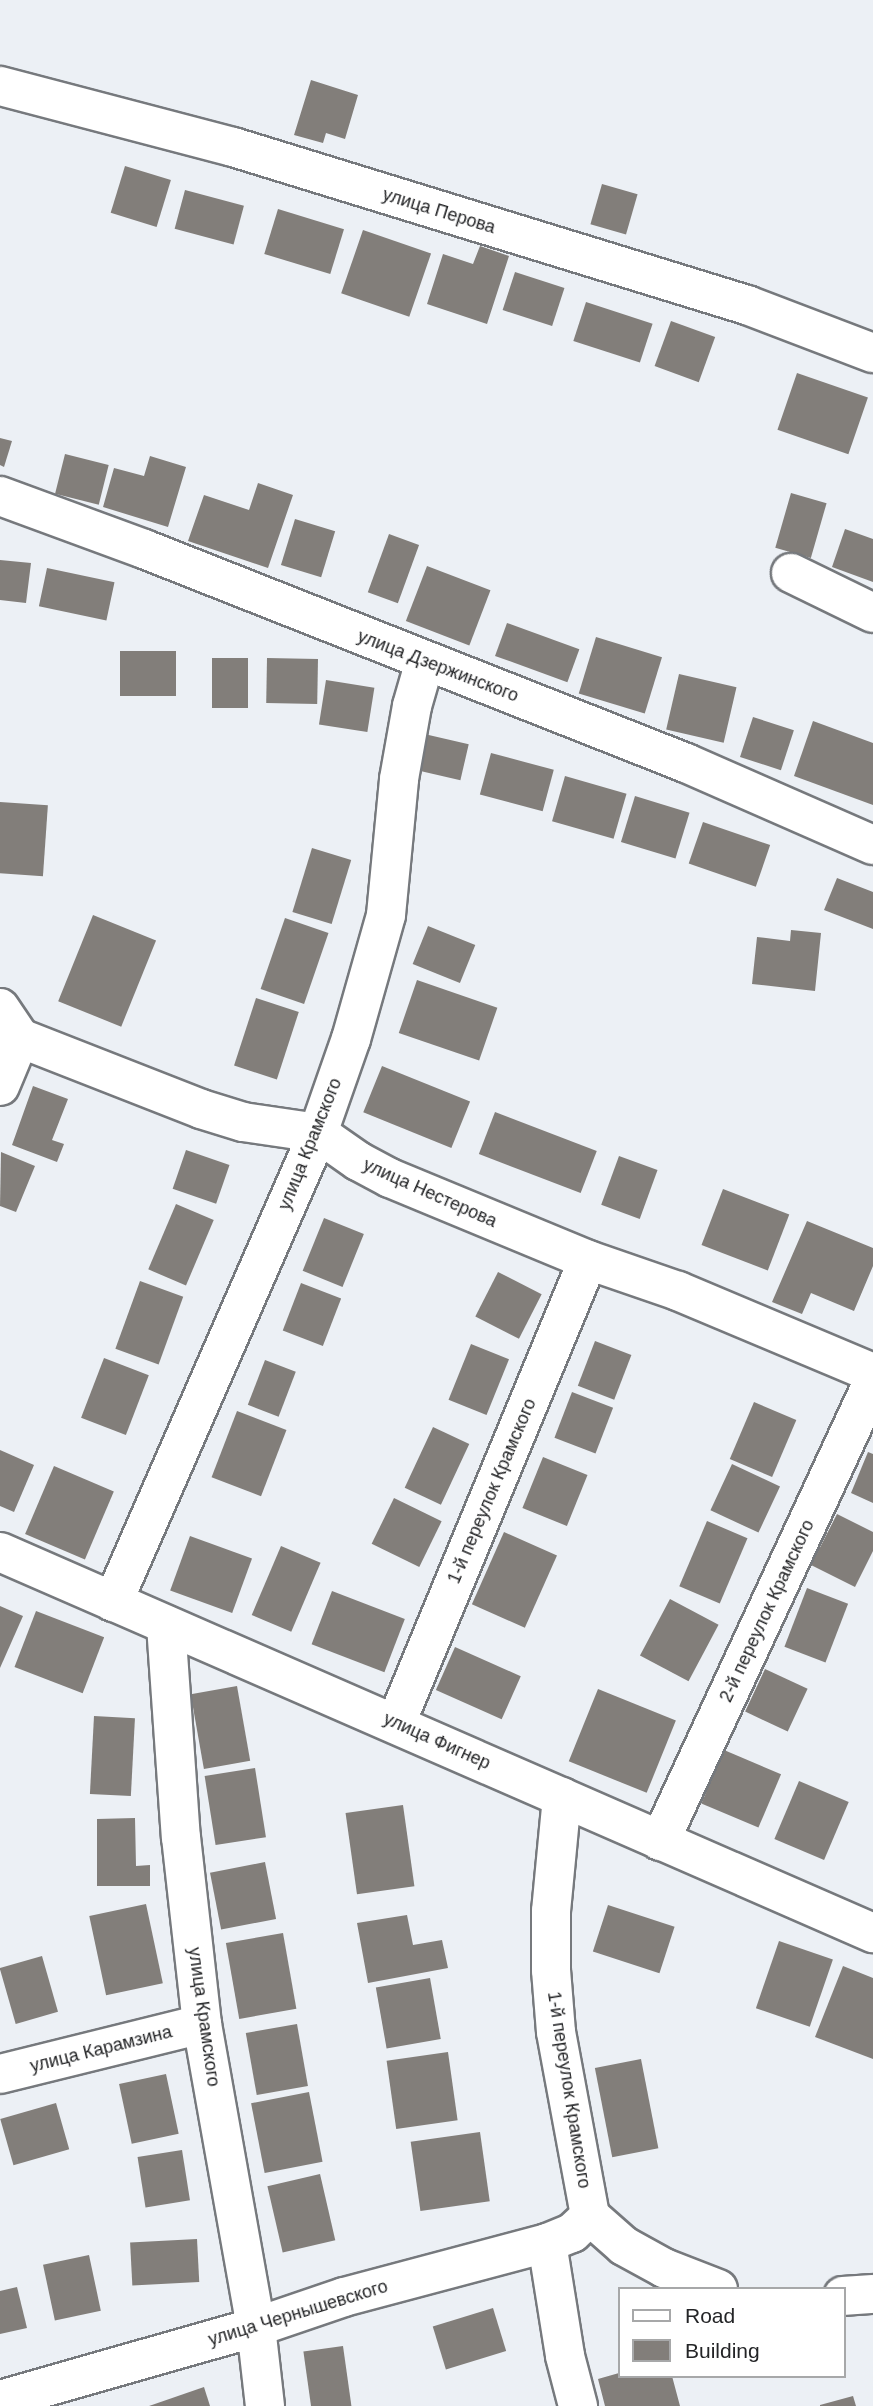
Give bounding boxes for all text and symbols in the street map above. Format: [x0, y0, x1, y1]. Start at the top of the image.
street label: улица Перова [380, 184, 498, 238]
street label: улица Дзержинского [354, 625, 522, 707]
street label: улица Крамского [274, 1075, 346, 1213]
street label: улица Нестерова [360, 1154, 500, 1232]
street label: 1-й переулок Крамского [443, 1395, 541, 1587]
street label: 2-й переулок Крамского [715, 1516, 819, 1706]
street label: улица Фигнер [380, 1708, 494, 1774]
street label: улица Крамского [184, 1946, 224, 2088]
street label: 1-й переулок Крамского [543, 1990, 595, 2190]
street label: улица Карамзина [28, 2021, 174, 2077]
street label: улица Чернышевского [206, 2275, 390, 2351]
legend [618, 2287, 845, 2378]
text: Road [685, 2304, 735, 2327]
text: Building [685, 2339, 760, 2362]

